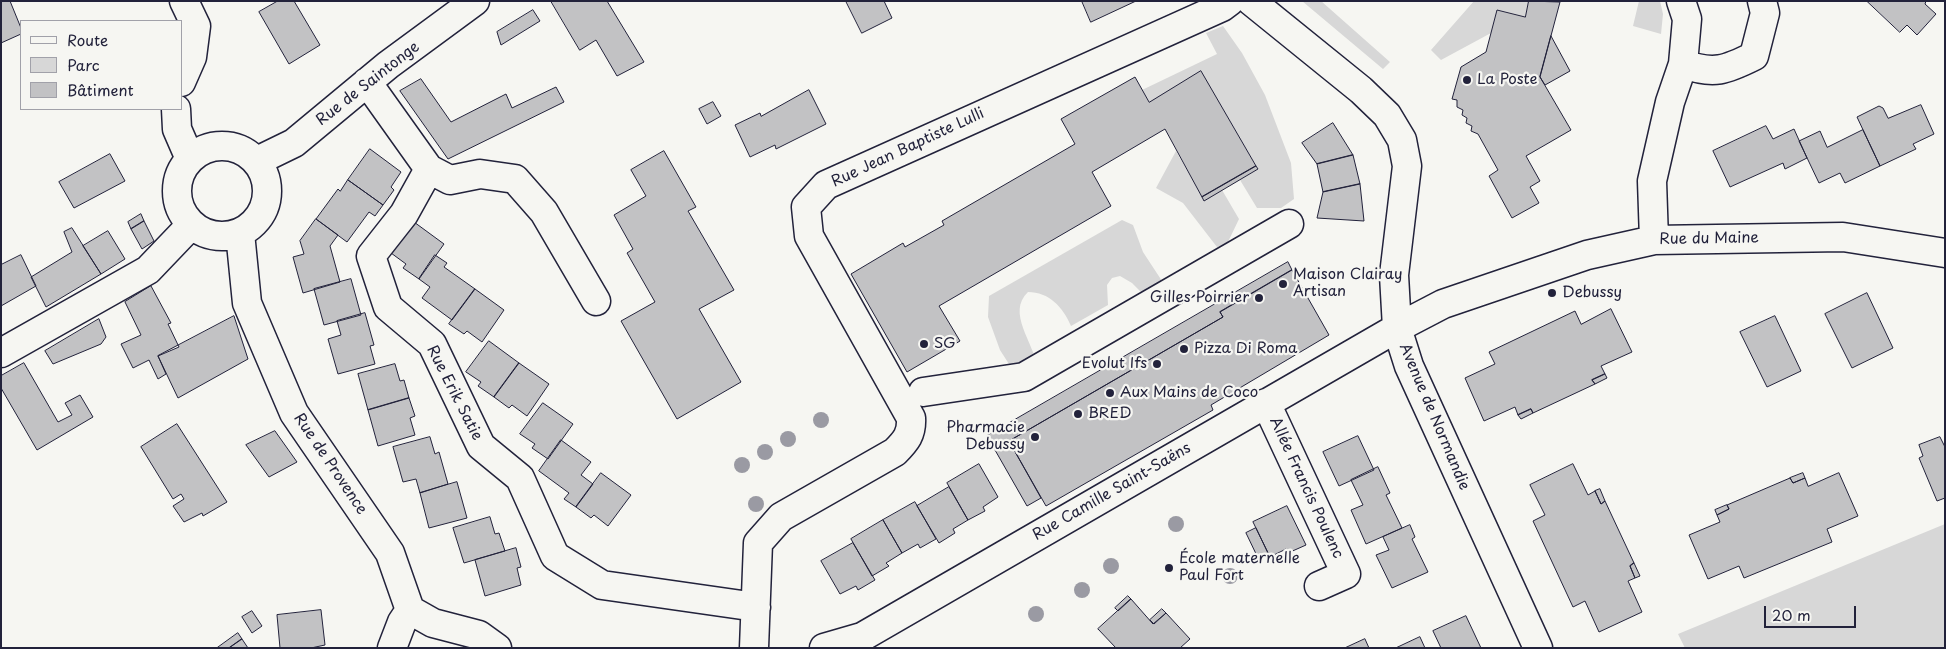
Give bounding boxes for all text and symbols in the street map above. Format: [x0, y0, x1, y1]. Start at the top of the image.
legend [20, 20, 182, 110]
text: Route [67, 28, 108, 51]
street label: Rue de Saintonge [313, 38, 423, 130]
text: Parc [67, 53, 100, 76]
place label: La Poste [1477, 71, 1537, 89]
marker: La Poste [1461, 74, 1473, 86]
text: Bâtiment [67, 78, 134, 101]
street label: Rue Jean Baptiste Lulli [829, 105, 987, 191]
street label: Rue du Maine [1659, 229, 1759, 249]
place label: Maison Clairay Artisan [1293, 266, 1403, 301]
marker: Maison Clairay Artisan [1277, 278, 1289, 290]
place label: Debussy [1562, 284, 1622, 302]
marker: Debussy [1546, 287, 1558, 299]
place label: Gilles Poirrier [1150, 289, 1249, 307]
marker: Gilles Poirrier [1253, 292, 1265, 304]
place label: SG [934, 335, 956, 353]
marker: SG [918, 338, 930, 350]
place label: Pizza Di Roma [1194, 340, 1297, 358]
street label: Avenue de Normandie [1395, 341, 1473, 493]
street label: Rue Erik Satie [422, 342, 486, 444]
marker: Pizza Di Roma [1178, 343, 1190, 355]
place label: Evolut Ifs [1082, 355, 1147, 373]
marker: Evolut Ifs [1151, 358, 1163, 370]
place label: Aux Mains de Coco [1120, 384, 1258, 402]
marker: Aux Mains de Coco [1104, 387, 1116, 399]
place label: BRED [1088, 405, 1132, 423]
marker: BRED [1072, 408, 1084, 420]
street label: Rue de Provence [290, 410, 370, 518]
street label: Allée Francis Poulenc [1265, 415, 1347, 561]
place label: Pharmacie Debussy [946, 419, 1025, 454]
marker: Pharmacie Debussy [1029, 431, 1041, 443]
street label: Rue Camille Saint-Saëns [1030, 439, 1194, 545]
place label: École maternelle Paul Fort [1179, 550, 1300, 585]
marker: École maternelle Paul Fort [1163, 562, 1175, 574]
scale bar [1766, 596, 1858, 628]
text: 20 m [1772, 603, 1811, 626]

